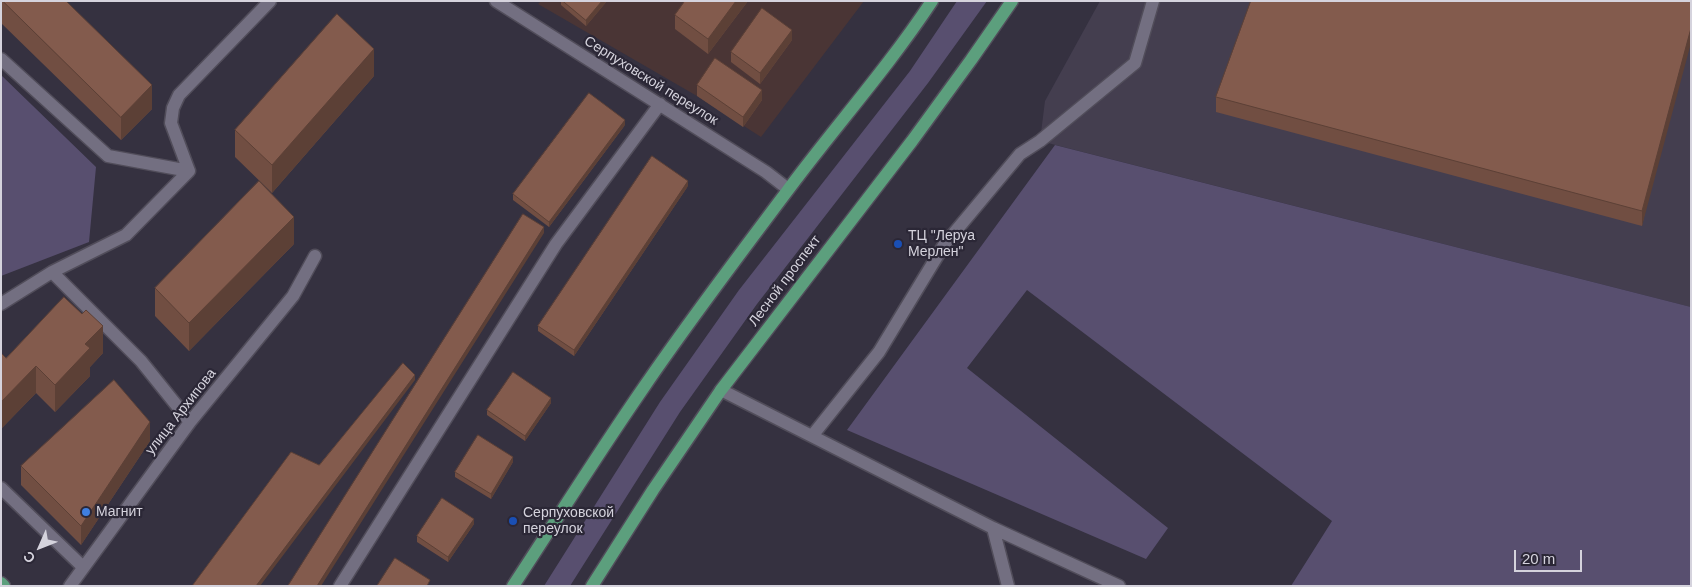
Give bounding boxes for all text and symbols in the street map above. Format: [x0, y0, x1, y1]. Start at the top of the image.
street label: Серпуховской переулок [581, 33, 721, 129]
place label: ТЦ "Леруа Мерлен" [908, 228, 975, 260]
street label: Лесной проспект [745, 232, 825, 330]
marker: ТЦ "Леруа Мерлен" [892, 238, 904, 250]
street label: улица Архипова [142, 366, 220, 458]
place label: Магнит [96, 504, 143, 520]
place label: Серпуховской переулок [523, 505, 614, 538]
marker: Магнит [80, 506, 92, 518]
marker: Серпуховской переулок [507, 515, 519, 527]
north arrow [15, 522, 65, 572]
scale bar [1517, 540, 1584, 572]
text: С [20, 548, 38, 567]
text: 20 m [1522, 550, 1555, 567]

